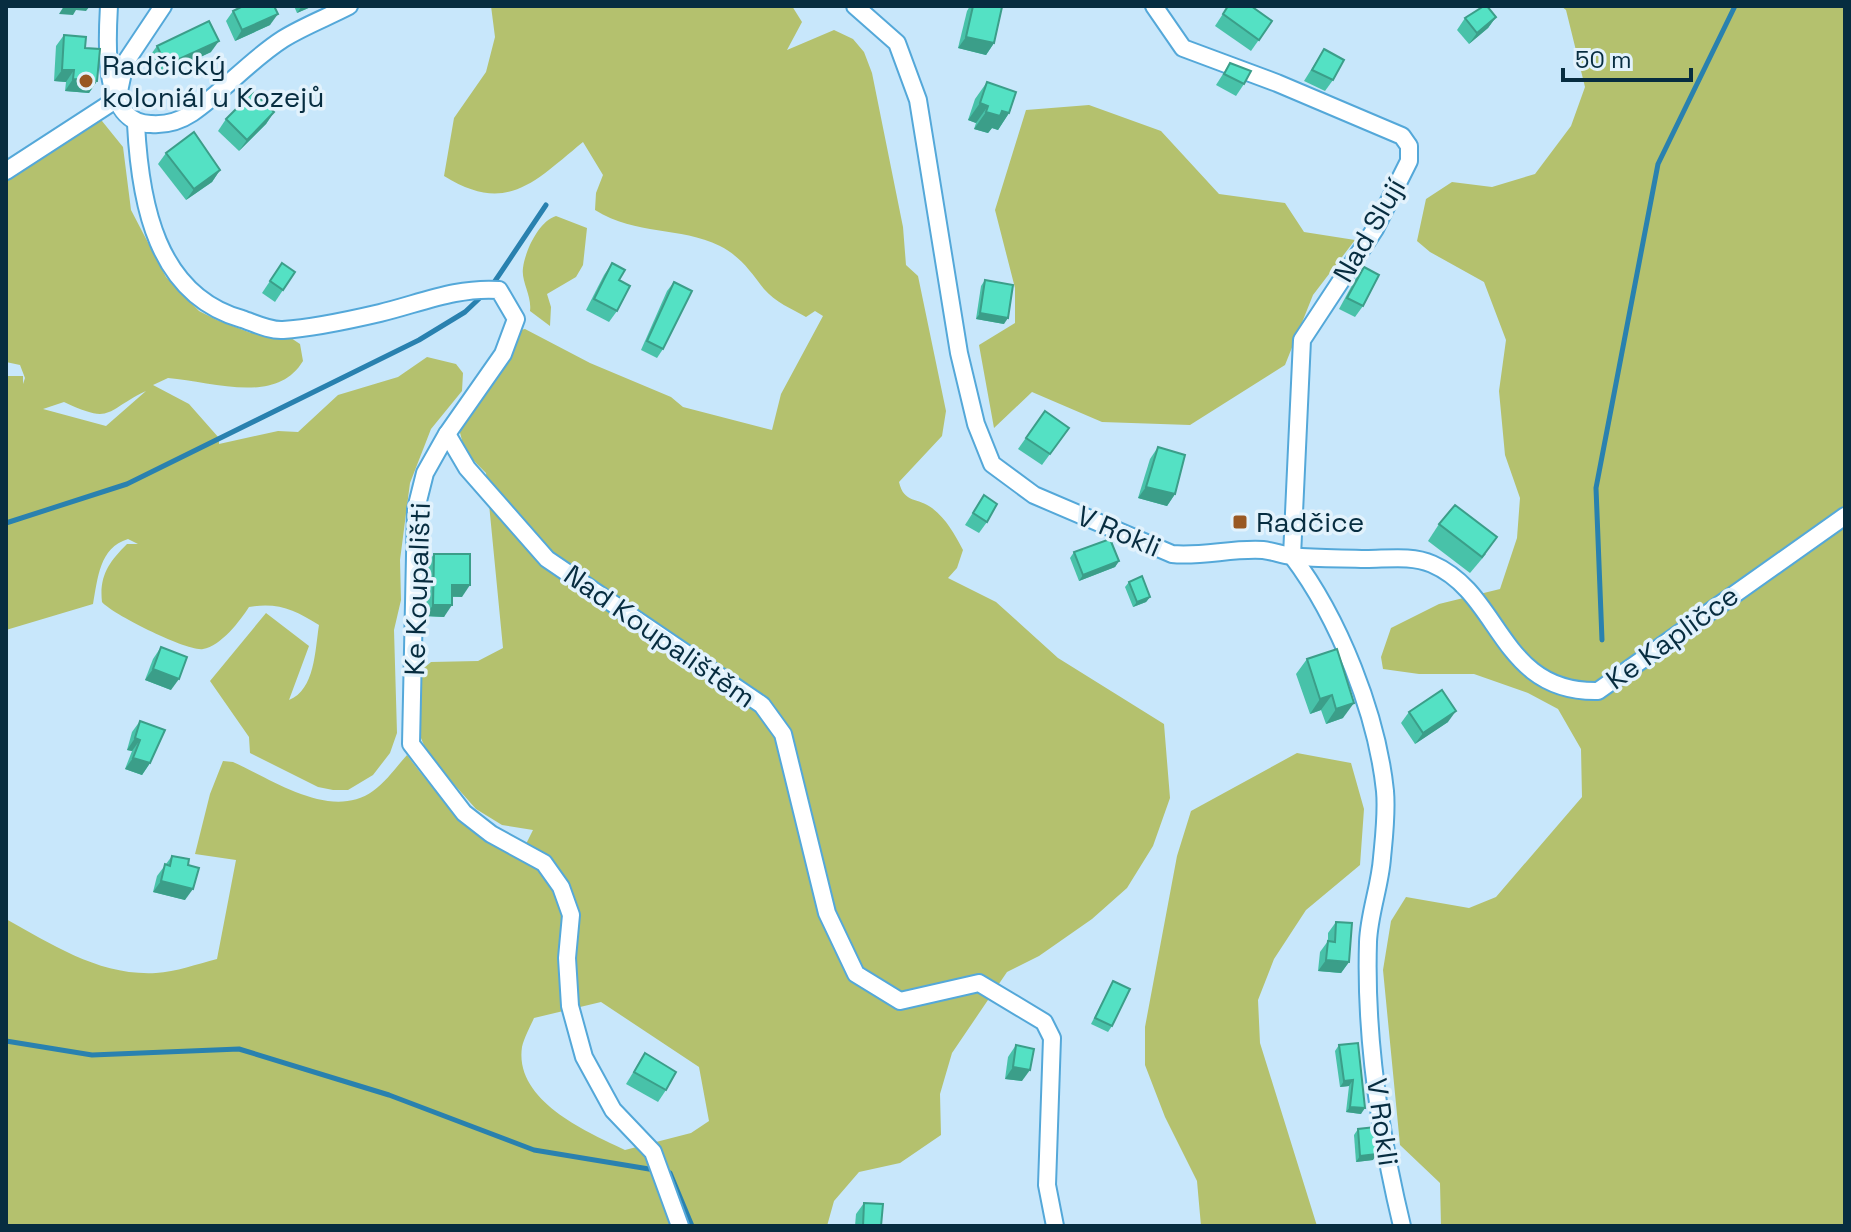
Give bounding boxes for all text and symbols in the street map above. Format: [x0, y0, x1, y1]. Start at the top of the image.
scale bar [1563, 32, 1691, 82]
text: 50 m [1575, 44, 1632, 75]
place label: Radčický koloniál u Kozejů [102, 47, 324, 115]
marker: Radčický koloniál u Kozejů [77, 72, 95, 90]
street label: Nad Slují [1325, 171, 1413, 289]
street label: V Rokli [1072, 497, 1166, 565]
street label: Ke Koupališti [396, 502, 438, 676]
place label: Radčice [1256, 504, 1364, 540]
marker: Radčice [1231, 513, 1249, 531]
street label: Nad Koupalištěm [557, 556, 763, 716]
street label: Ke Kapličce [1599, 577, 1745, 697]
street label: V Rokli [1359, 1076, 1407, 1168]

